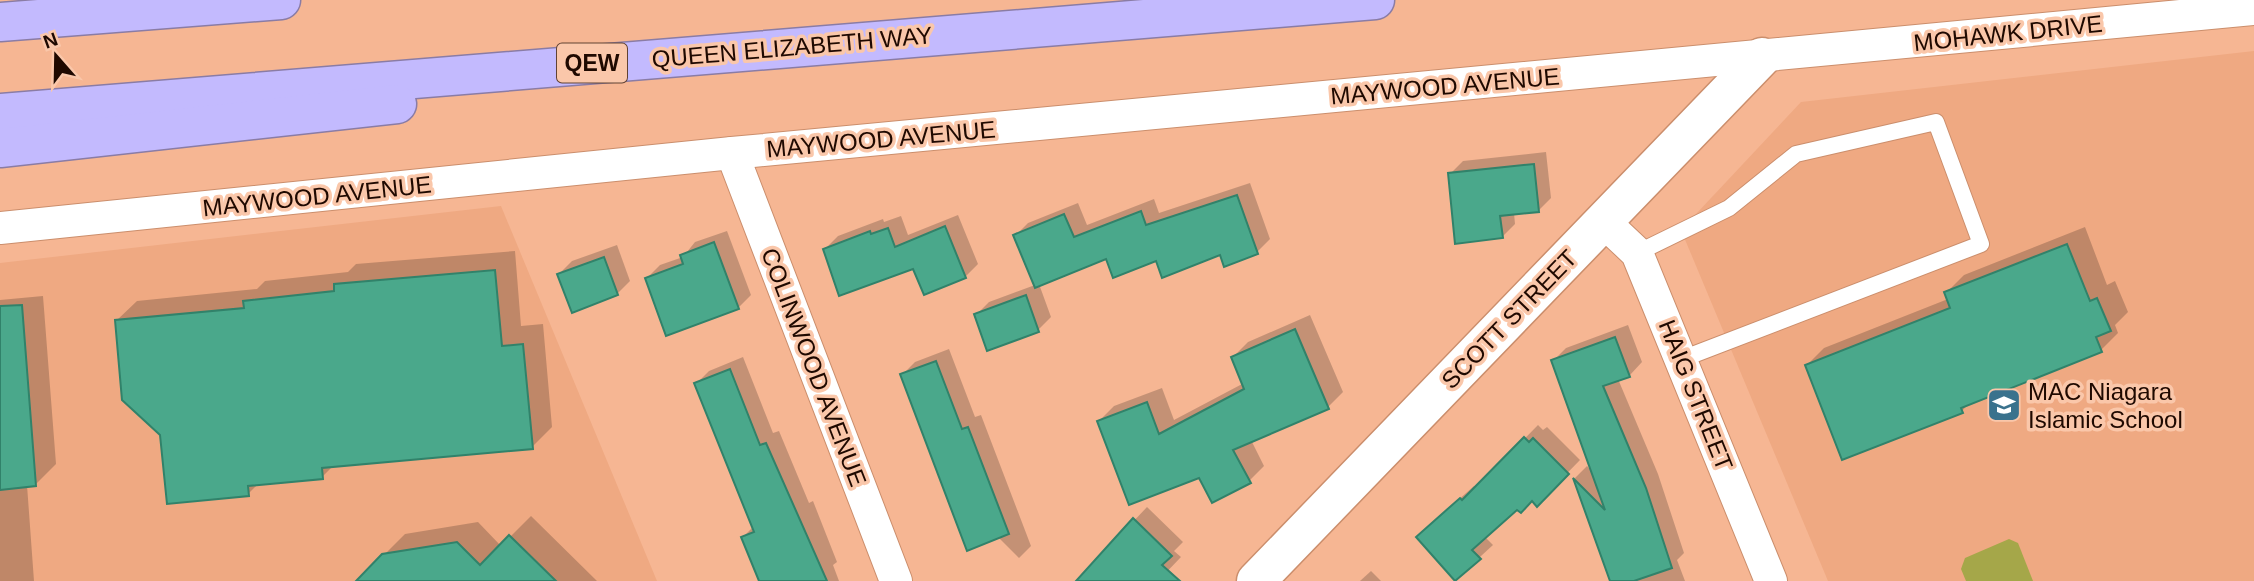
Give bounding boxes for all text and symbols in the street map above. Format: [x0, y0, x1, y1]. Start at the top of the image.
street label: MOHAWK DRIVE [1912, 10, 2104, 56]
north arrow [21, 21, 91, 91]
street label: QUEEN ELIZABETH WAY [651, 21, 933, 73]
text: N [40, 28, 60, 53]
road number: QEW [557, 44, 627, 82]
street label: MAYWOOD AVENUE [1329, 63, 1561, 109]
street label: MAYWOOD AVENUE [765, 116, 997, 162]
street label: MAYWOOD AVENUE [201, 171, 433, 221]
street label: COLINWOOD AVENUE [756, 244, 872, 490]
street label: SCOTT STREET [1436, 244, 1582, 394]
street label: HAIG STREET [1654, 316, 1739, 475]
place label: MAC Niagara Islamic School [2028, 378, 2183, 433]
school or university icon: MAC Niagara Islamic School [1985, 386, 2023, 424]

